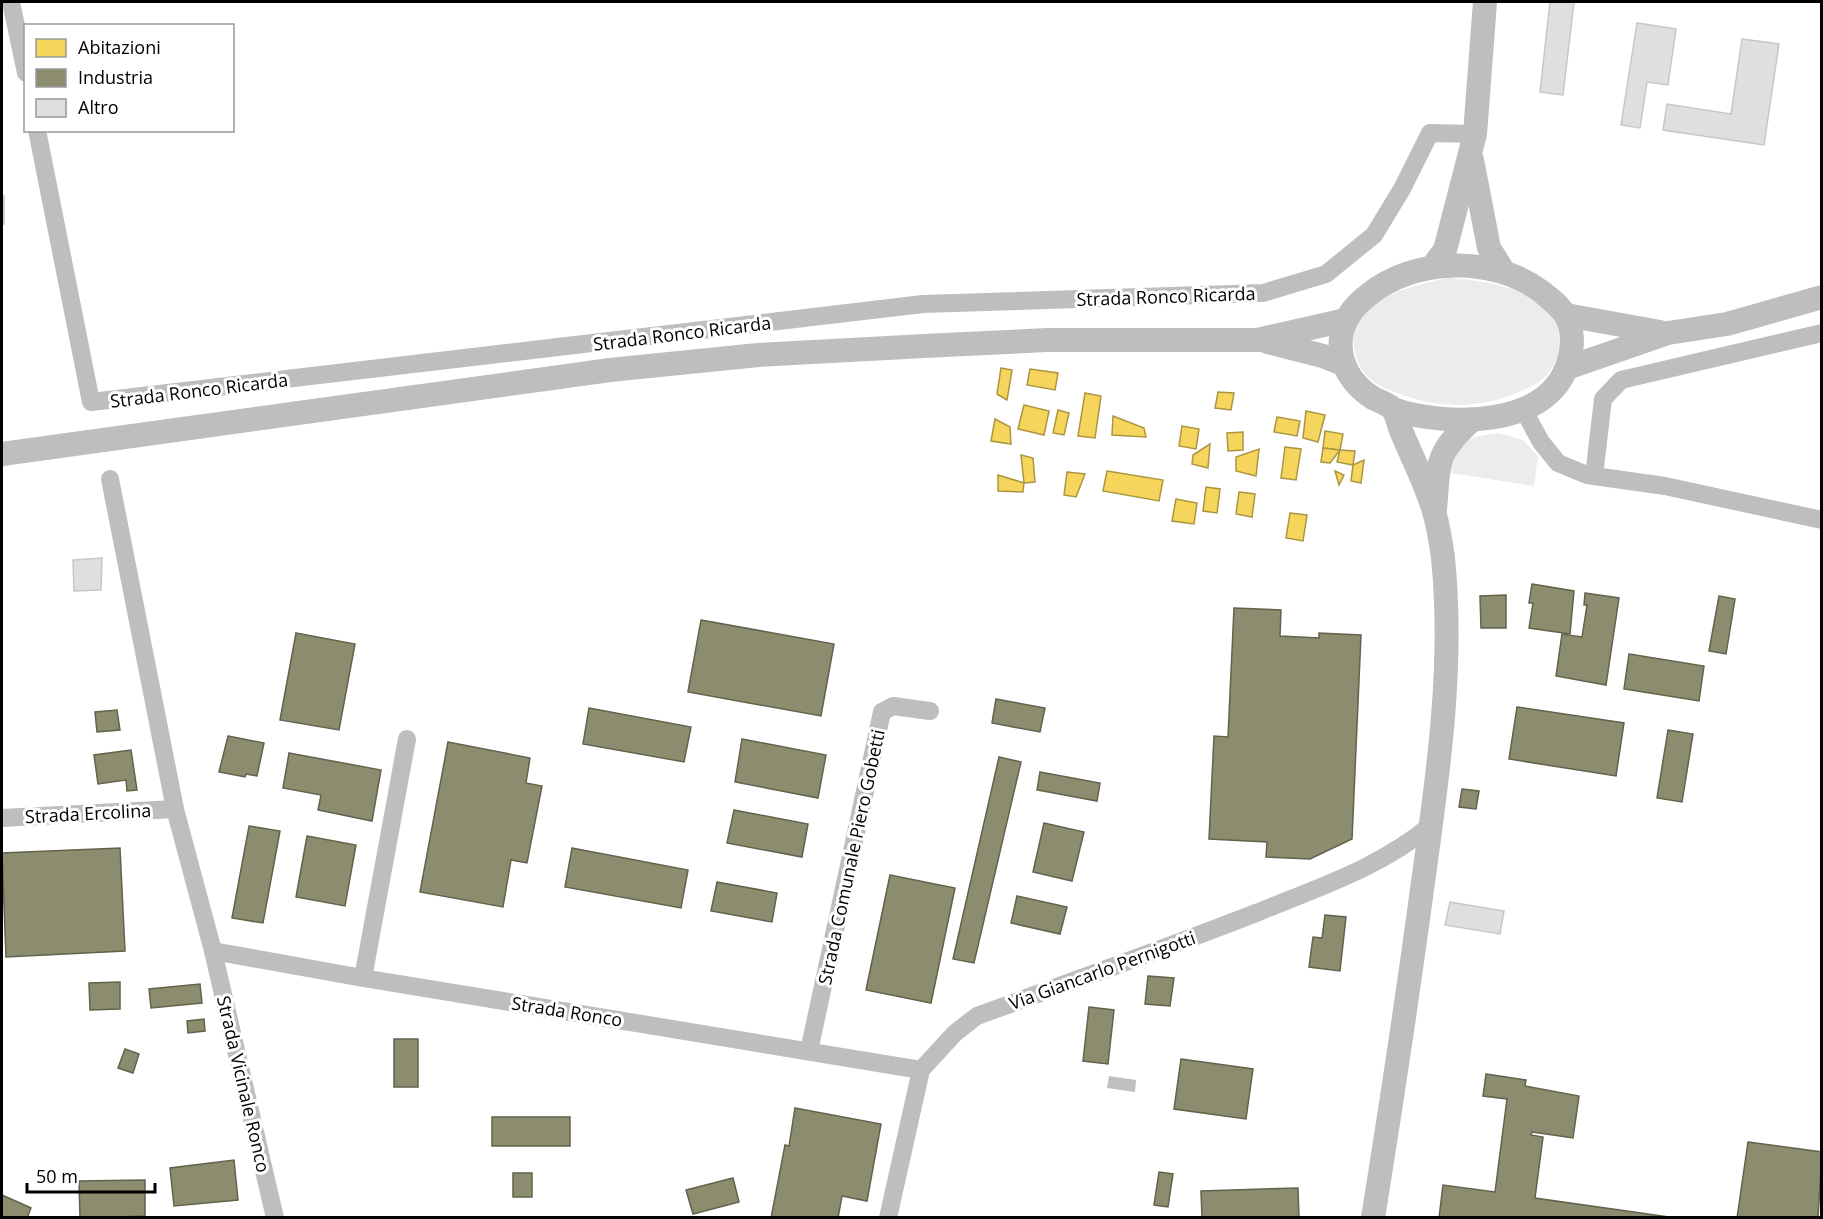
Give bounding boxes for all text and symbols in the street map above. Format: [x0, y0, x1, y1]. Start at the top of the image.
legend [24, 24, 234, 132]
text: Abitazioni [78, 35, 161, 59]
text: Industria [78, 65, 153, 89]
text: Altro [78, 95, 119, 119]
street label: Strada Ronco Ricarda [1076, 281, 1256, 311]
street label: Strada Ronco Ricarda [592, 310, 772, 356]
street label: Strada Ronco Ricarda [109, 367, 289, 413]
street label: Strada Comunale Piero Gobetti [812, 727, 890, 987]
street label: Strada Ercolina [24, 798, 152, 828]
street label: Via Giancarlo Pernigotti [1006, 925, 1198, 1015]
street label: Strada Ronco [510, 990, 624, 1032]
street label: Strada Vicinale Ronco [212, 993, 276, 1175]
scale bar [27, 1156, 154, 1194]
text: 50 m [36, 1164, 78, 1188]

